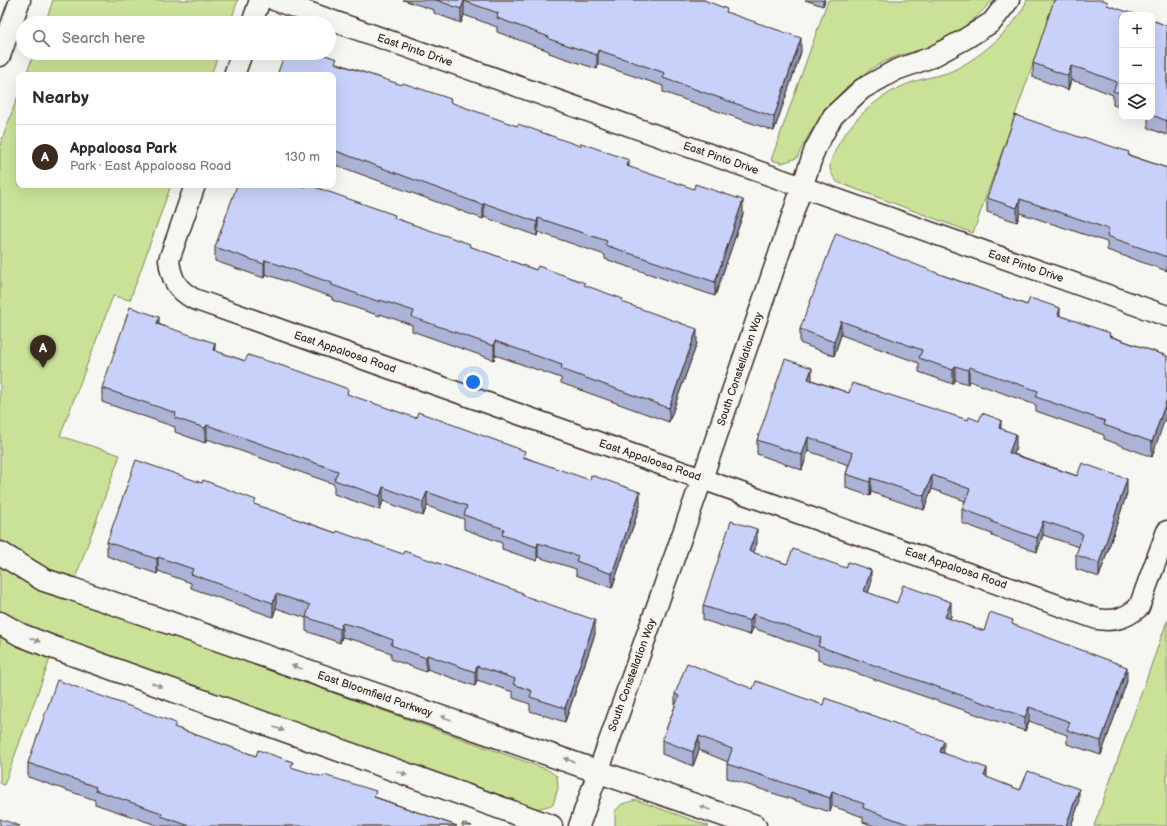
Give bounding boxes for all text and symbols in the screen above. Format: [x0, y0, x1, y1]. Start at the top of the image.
map controls [1119, 12, 1155, 120]
button: + [1119, 12, 1155, 48]
search box [16, 16, 336, 60]
icon: search [30, 27, 52, 49]
text: Search here [62, 29, 145, 48]
street label: East Pinto Drive [375, 31, 455, 69]
button: − [1119, 48, 1155, 84]
button: layers [1119, 84, 1155, 120]
text: Nearby [32, 88, 89, 108]
text: Appaloosa Park [70, 139, 177, 158]
street label: East Pinto Drive [681, 139, 761, 177]
text: A [41, 149, 49, 165]
text: 130 m [285, 149, 320, 165]
text: Park · East Appaloosa Road [70, 158, 231, 174]
street label: East Pinto Drive [986, 247, 1066, 285]
street label: South Constellation Way [714, 310, 766, 427]
street label: East Appaloosa Road [292, 328, 398, 376]
pin: A [30, 335, 56, 368]
your location [463, 372, 483, 392]
street label: East Appaloosa Road [597, 436, 703, 484]
street label: East Appaloosa Road [903, 544, 1009, 592]
street label: South Constellation Way [606, 617, 659, 733]
one-way arrow [29, 638, 41, 644]
one-way arrow [290, 664, 302, 670]
street label: East Bloomfield Parkway [316, 668, 434, 720]
one-way arrow [151, 682, 163, 688]
one-way arrow [440, 715, 452, 721]
one-way arrow [274, 726, 286, 732]
one-way arrow [563, 757, 575, 763]
one-way arrow [396, 770, 408, 776]
one-way arrow [698, 805, 710, 811]

